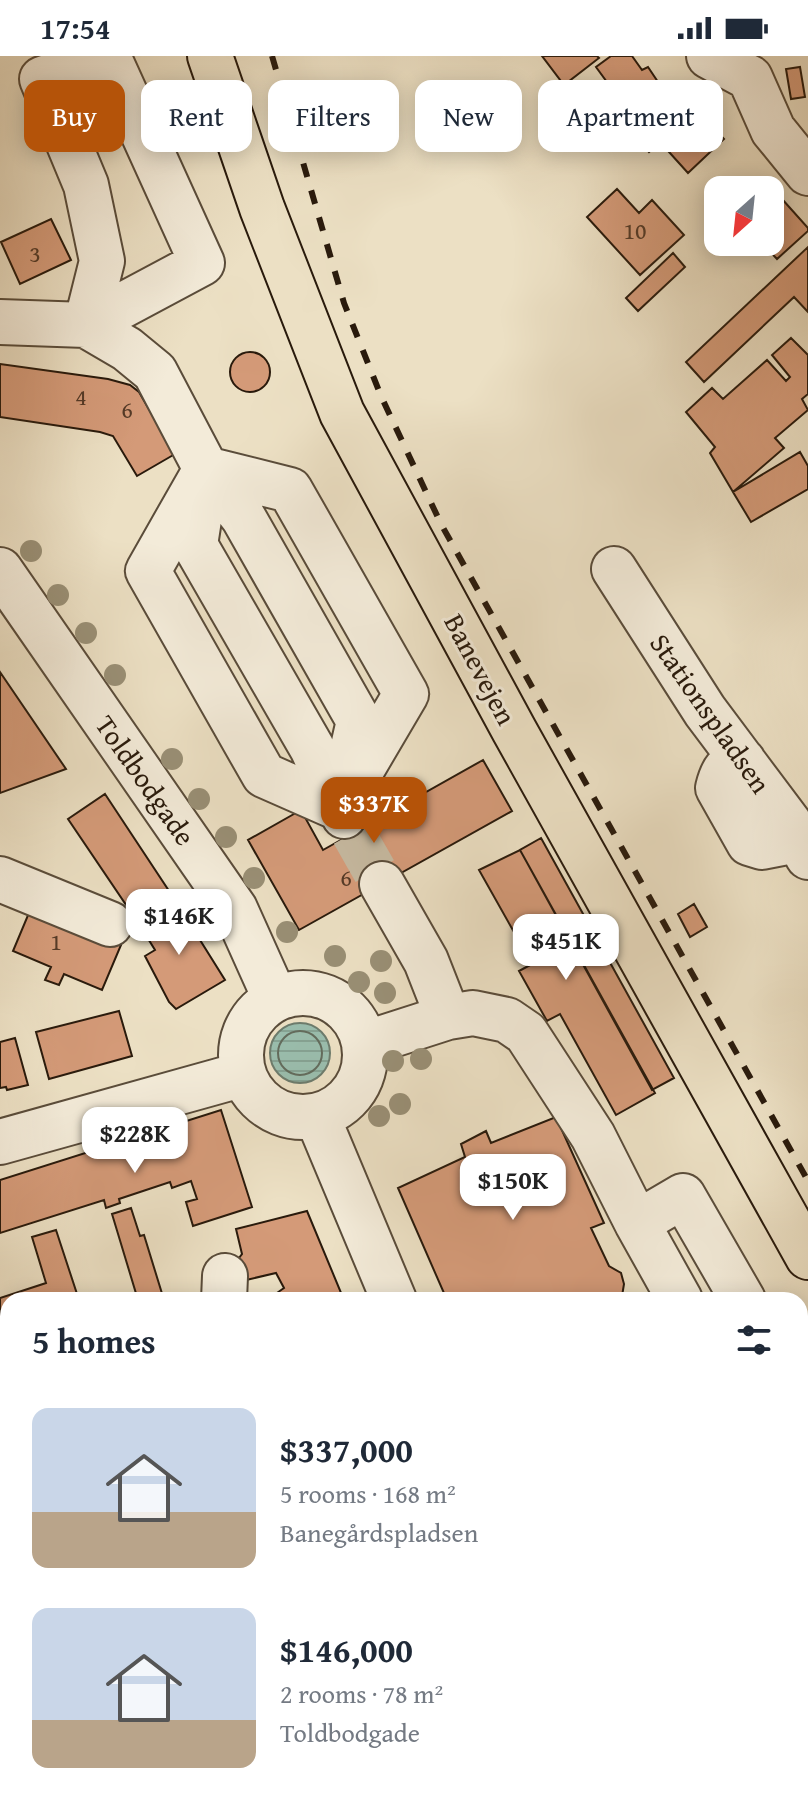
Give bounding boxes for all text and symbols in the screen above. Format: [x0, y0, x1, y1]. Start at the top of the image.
text: 17:54 [40, 6, 111, 50]
chip: Buy [24, 80, 125, 152]
chip: Rent [141, 80, 252, 152]
chip: Filters [268, 80, 399, 152]
chip: New [415, 80, 522, 152]
chip: Apartment [538, 80, 723, 152]
north arrow [704, 176, 784, 256]
map controls [704, 176, 784, 256]
house number: 10 [623, 213, 647, 248]
house number: 3 [29, 236, 41, 271]
house number: 4 [75, 379, 87, 414]
house number: 6 [121, 392, 133, 427]
street label: Banevejen [435, 606, 528, 732]
street label: Stationspladsen [641, 625, 782, 801]
street label: Toldbodgade [86, 707, 206, 853]
pin: $337K [318, 777, 430, 845]
text: $337K [339, 783, 409, 822]
house number: 6 [340, 860, 352, 895]
pin: $146K [123, 889, 235, 957]
text: $146K [144, 895, 214, 934]
pin: $451K [510, 914, 622, 982]
text: $451K [531, 920, 601, 959]
house number: 1 [50, 924, 62, 959]
pin: $228K [79, 1107, 191, 1175]
text: $228K [100, 1113, 170, 1152]
pin: $150K [457, 1154, 569, 1222]
text: $150K [478, 1160, 548, 1199]
text: 5 homes [32, 1316, 156, 1365]
icon: filters [732, 1318, 776, 1362]
text: $337,000 [280, 1425, 413, 1474]
icon: home [96, 1440, 192, 1536]
text: 5 rooms · 168 m² [280, 1474, 456, 1513]
text: Banegårdspladsen [280, 1513, 478, 1552]
text: $146,000 [280, 1625, 413, 1674]
icon: home [96, 1640, 192, 1736]
text: 2 rooms · 78 m² [280, 1674, 443, 1713]
text: Toldbodgade [280, 1713, 420, 1752]

